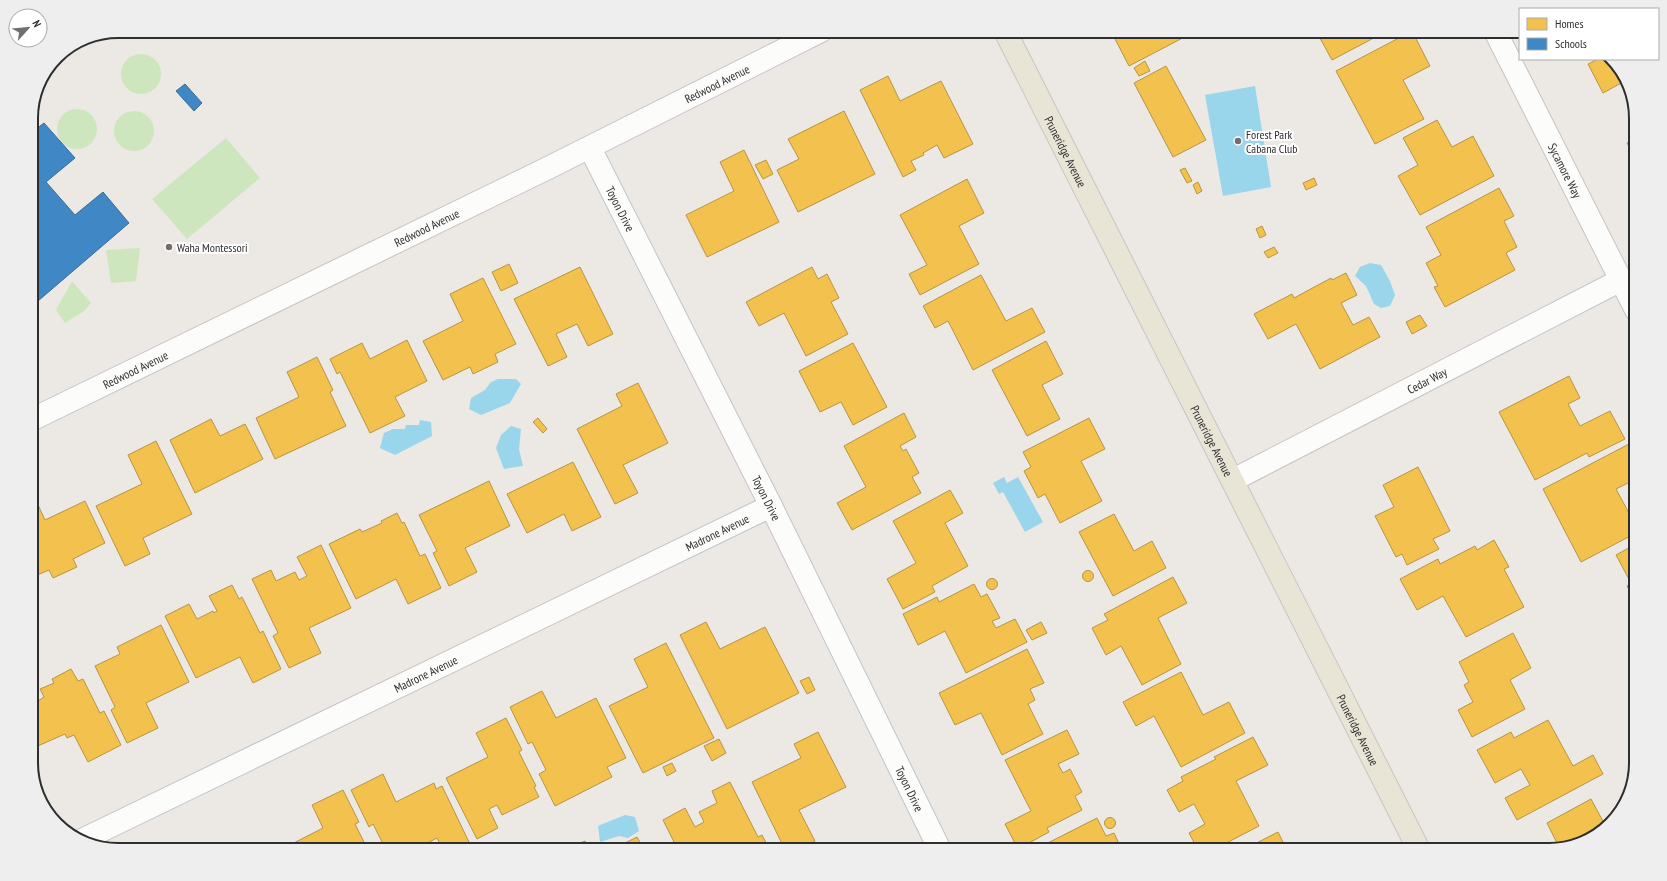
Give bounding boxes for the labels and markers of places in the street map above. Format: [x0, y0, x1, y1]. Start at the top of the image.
place label: Forest Park Cabana Club [1246, 127, 1297, 156]
marker: Forest Park Cabana Club [1233, 136, 1243, 146]
place label: Waha Montessori [177, 240, 248, 255]
marker: Waha Montessori [164, 242, 174, 252]

